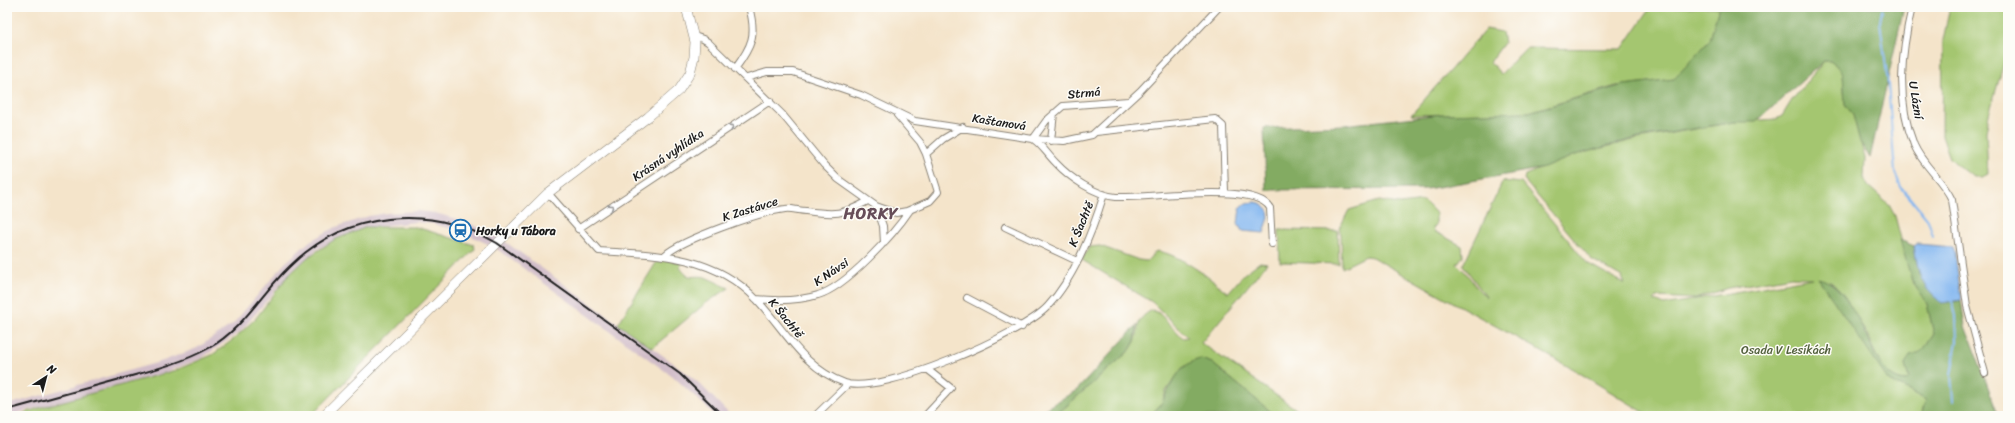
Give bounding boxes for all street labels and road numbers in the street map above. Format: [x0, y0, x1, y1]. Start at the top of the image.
street label: U Lázní [1902, 79, 1930, 122]
street label: Strmá [1067, 81, 1101, 105]
street label: Kaštanová [971, 107, 1027, 137]
street label: Krásná vyhlídka [627, 123, 709, 187]
street label: K Zastávce [719, 190, 781, 228]
street label: K Šachtě [1062, 197, 1100, 250]
street label: K Návsi [809, 252, 854, 292]
street label: K Šachtě [763, 293, 810, 344]

